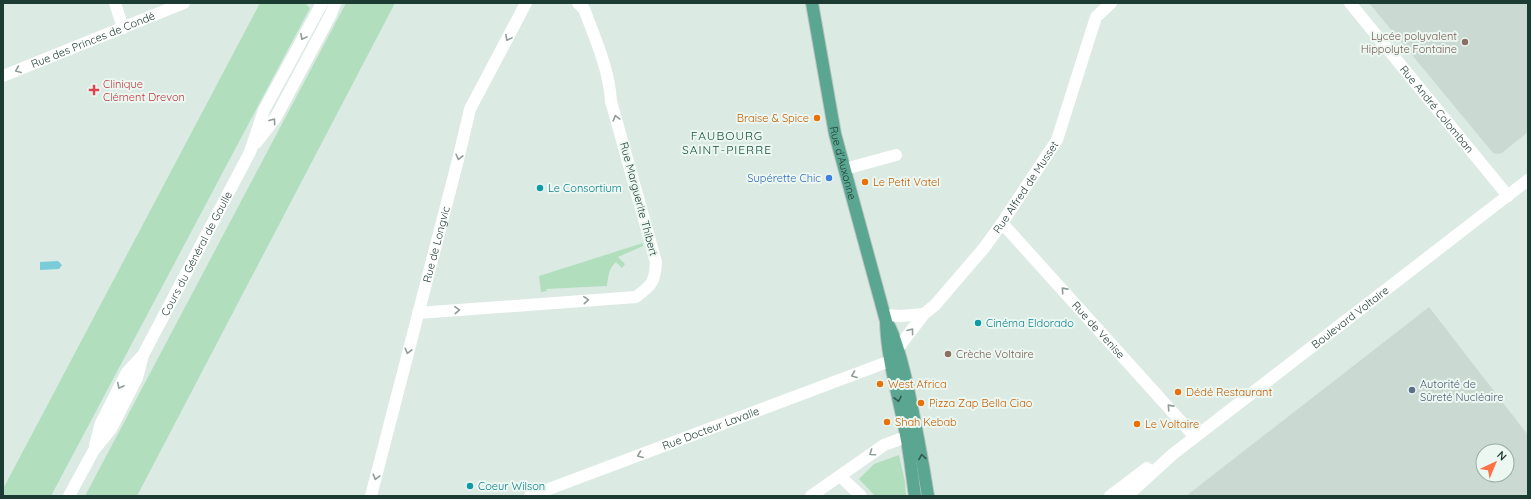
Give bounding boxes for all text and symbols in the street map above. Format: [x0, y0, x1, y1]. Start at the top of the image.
street label: Rue des Princes de Condé [29, 8, 157, 71]
place label: Lycée polyvalent Hippolyte Fontaine [1361, 29, 1457, 56]
one-way arrow [300, 33, 307, 40]
one-way arrow [505, 33, 512, 41]
marker: Lycée polyvalent Hippolyte Fontaine [1460, 37, 1470, 47]
street label: Rue André Colomban [1397, 62, 1477, 156]
one-way arrow [14, 65, 21, 73]
place label: Clinique Clément Drevon [103, 77, 185, 104]
marker: Clinique Clément Drevon [88, 84, 100, 96]
place label: Braise & Spice [737, 111, 809, 125]
marker: Braise & Spice [812, 113, 822, 123]
one-way arrow [612, 115, 621, 122]
one-way arrow [268, 118, 275, 125]
street label: Rue d'Auxonne [827, 125, 860, 201]
district label: FAUBOURG SAINT-PIERRE [682, 128, 772, 157]
street label: Rue Alfred de Musset [990, 138, 1062, 236]
street label: Rue Marguerite Thibert [617, 140, 661, 258]
one-way arrow [455, 154, 463, 160]
place label: Supérette Chic [747, 171, 821, 185]
marker: Supérette Chic [824, 173, 834, 183]
place label: Le Petit Vatel [873, 175, 940, 189]
marker: Le Petit Vatel [860, 177, 870, 187]
place label: Le Consortium [548, 181, 622, 195]
marker: Le Consortium [535, 183, 545, 193]
street label: Cours du Général de Gaulle [158, 189, 235, 318]
street label: Rue de Longvic [420, 204, 453, 284]
street label: Boulevard Voltaire [1309, 283, 1392, 352]
one-way arrow [1061, 287, 1068, 295]
one-way arrow [583, 296, 589, 305]
street label: Rue de Venise [1069, 298, 1128, 361]
one-way arrow [454, 305, 460, 314]
place label: Cinéma Eldorado [986, 316, 1074, 330]
marker: Cinéma Eldorado [973, 318, 983, 328]
one-way arrow [906, 328, 914, 335]
place label: Crèche Voltaire [956, 347, 1034, 361]
one-way arrow [405, 348, 413, 354]
marker: Crèche Voltaire [943, 349, 953, 359]
one-way arrow [850, 370, 857, 378]
place label: West Africa [888, 377, 947, 391]
place label: Autorité de Sûreté Nucléaire [1420, 377, 1503, 404]
marker: West Africa [875, 379, 885, 389]
one-way arrow [117, 382, 125, 389]
place label: Dédé Restaurant [1186, 385, 1272, 399]
marker: Autorité de Sûreté Nucléaire [1407, 385, 1417, 395]
marker: Dédé Restaurant [1173, 387, 1183, 397]
one-way arrow [894, 396, 902, 402]
place label: Pizza Zap Bella Ciao [929, 396, 1033, 410]
marker: Pizza Zap Bella Ciao [916, 398, 926, 408]
street label: Rue Docteur Lavalle [660, 404, 761, 453]
one-way arrow [1167, 404, 1174, 412]
place label: Shah Kebab [895, 415, 957, 429]
marker: Shah Kebab [882, 417, 892, 427]
place label: Le Voltaire [1145, 417, 1199, 431]
marker: Le Voltaire [1132, 419, 1142, 429]
north arrow [1475, 443, 1515, 483]
one-way arrow [869, 448, 876, 455]
text: N [1494, 448, 1510, 464]
one-way arrow [637, 450, 644, 458]
one-way arrow [918, 454, 927, 461]
one-way arrow [372, 473, 381, 480]
place label: Coeur Wilson [478, 479, 545, 493]
marker: Coeur Wilson [465, 481, 475, 491]

